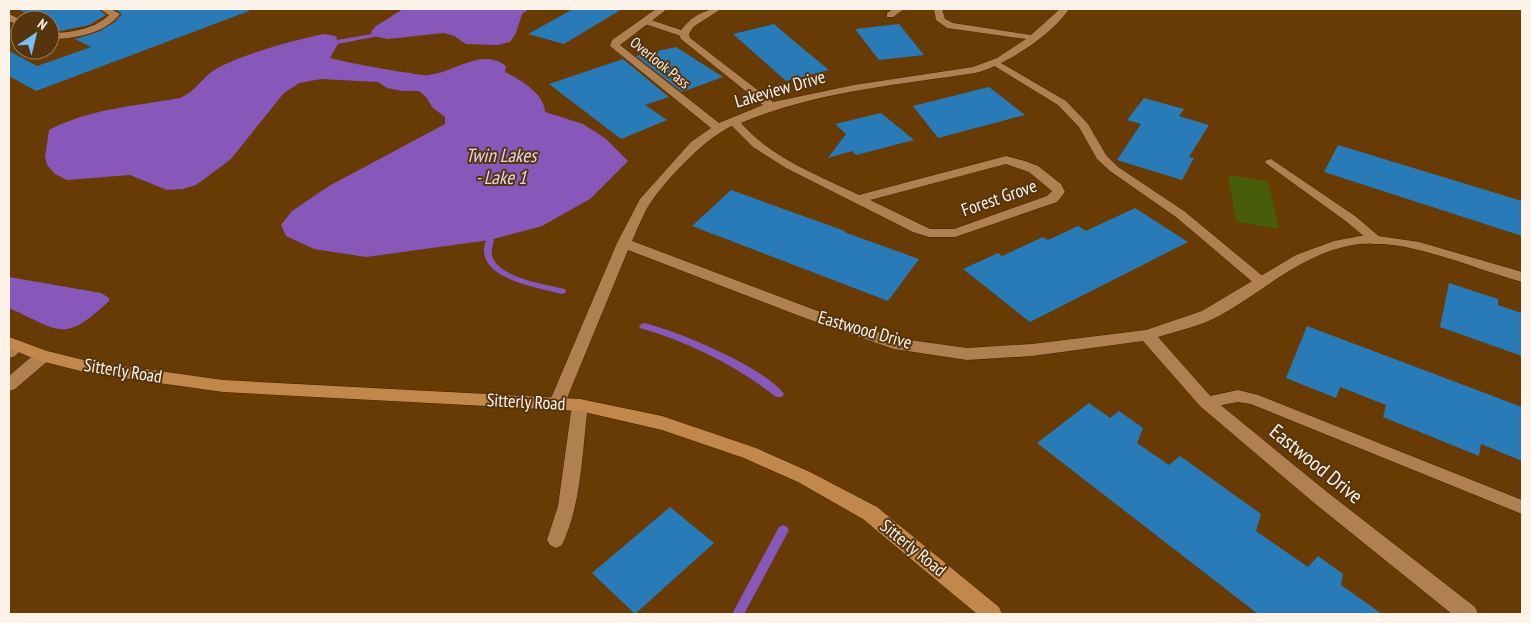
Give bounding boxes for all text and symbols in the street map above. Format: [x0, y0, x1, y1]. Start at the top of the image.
north arrow [10, 10, 60, 60]
text: N [34, 15, 51, 34]
street label: Overlook Pass [626, 33, 694, 93]
street label: Lakeview Drive [732, 65, 828, 112]
water label: Twin Lakes - Lake 1 [466, 143, 538, 189]
street label: Forest Grove [958, 174, 1040, 221]
street label: Eastwood Drive [816, 305, 915, 354]
street label: Sitterly Road [82, 353, 164, 388]
street label: Sitterly Road [486, 388, 566, 415]
street label: Eastwood Drive [1264, 418, 1368, 509]
street label: Sitterly Road [875, 514, 951, 581]

